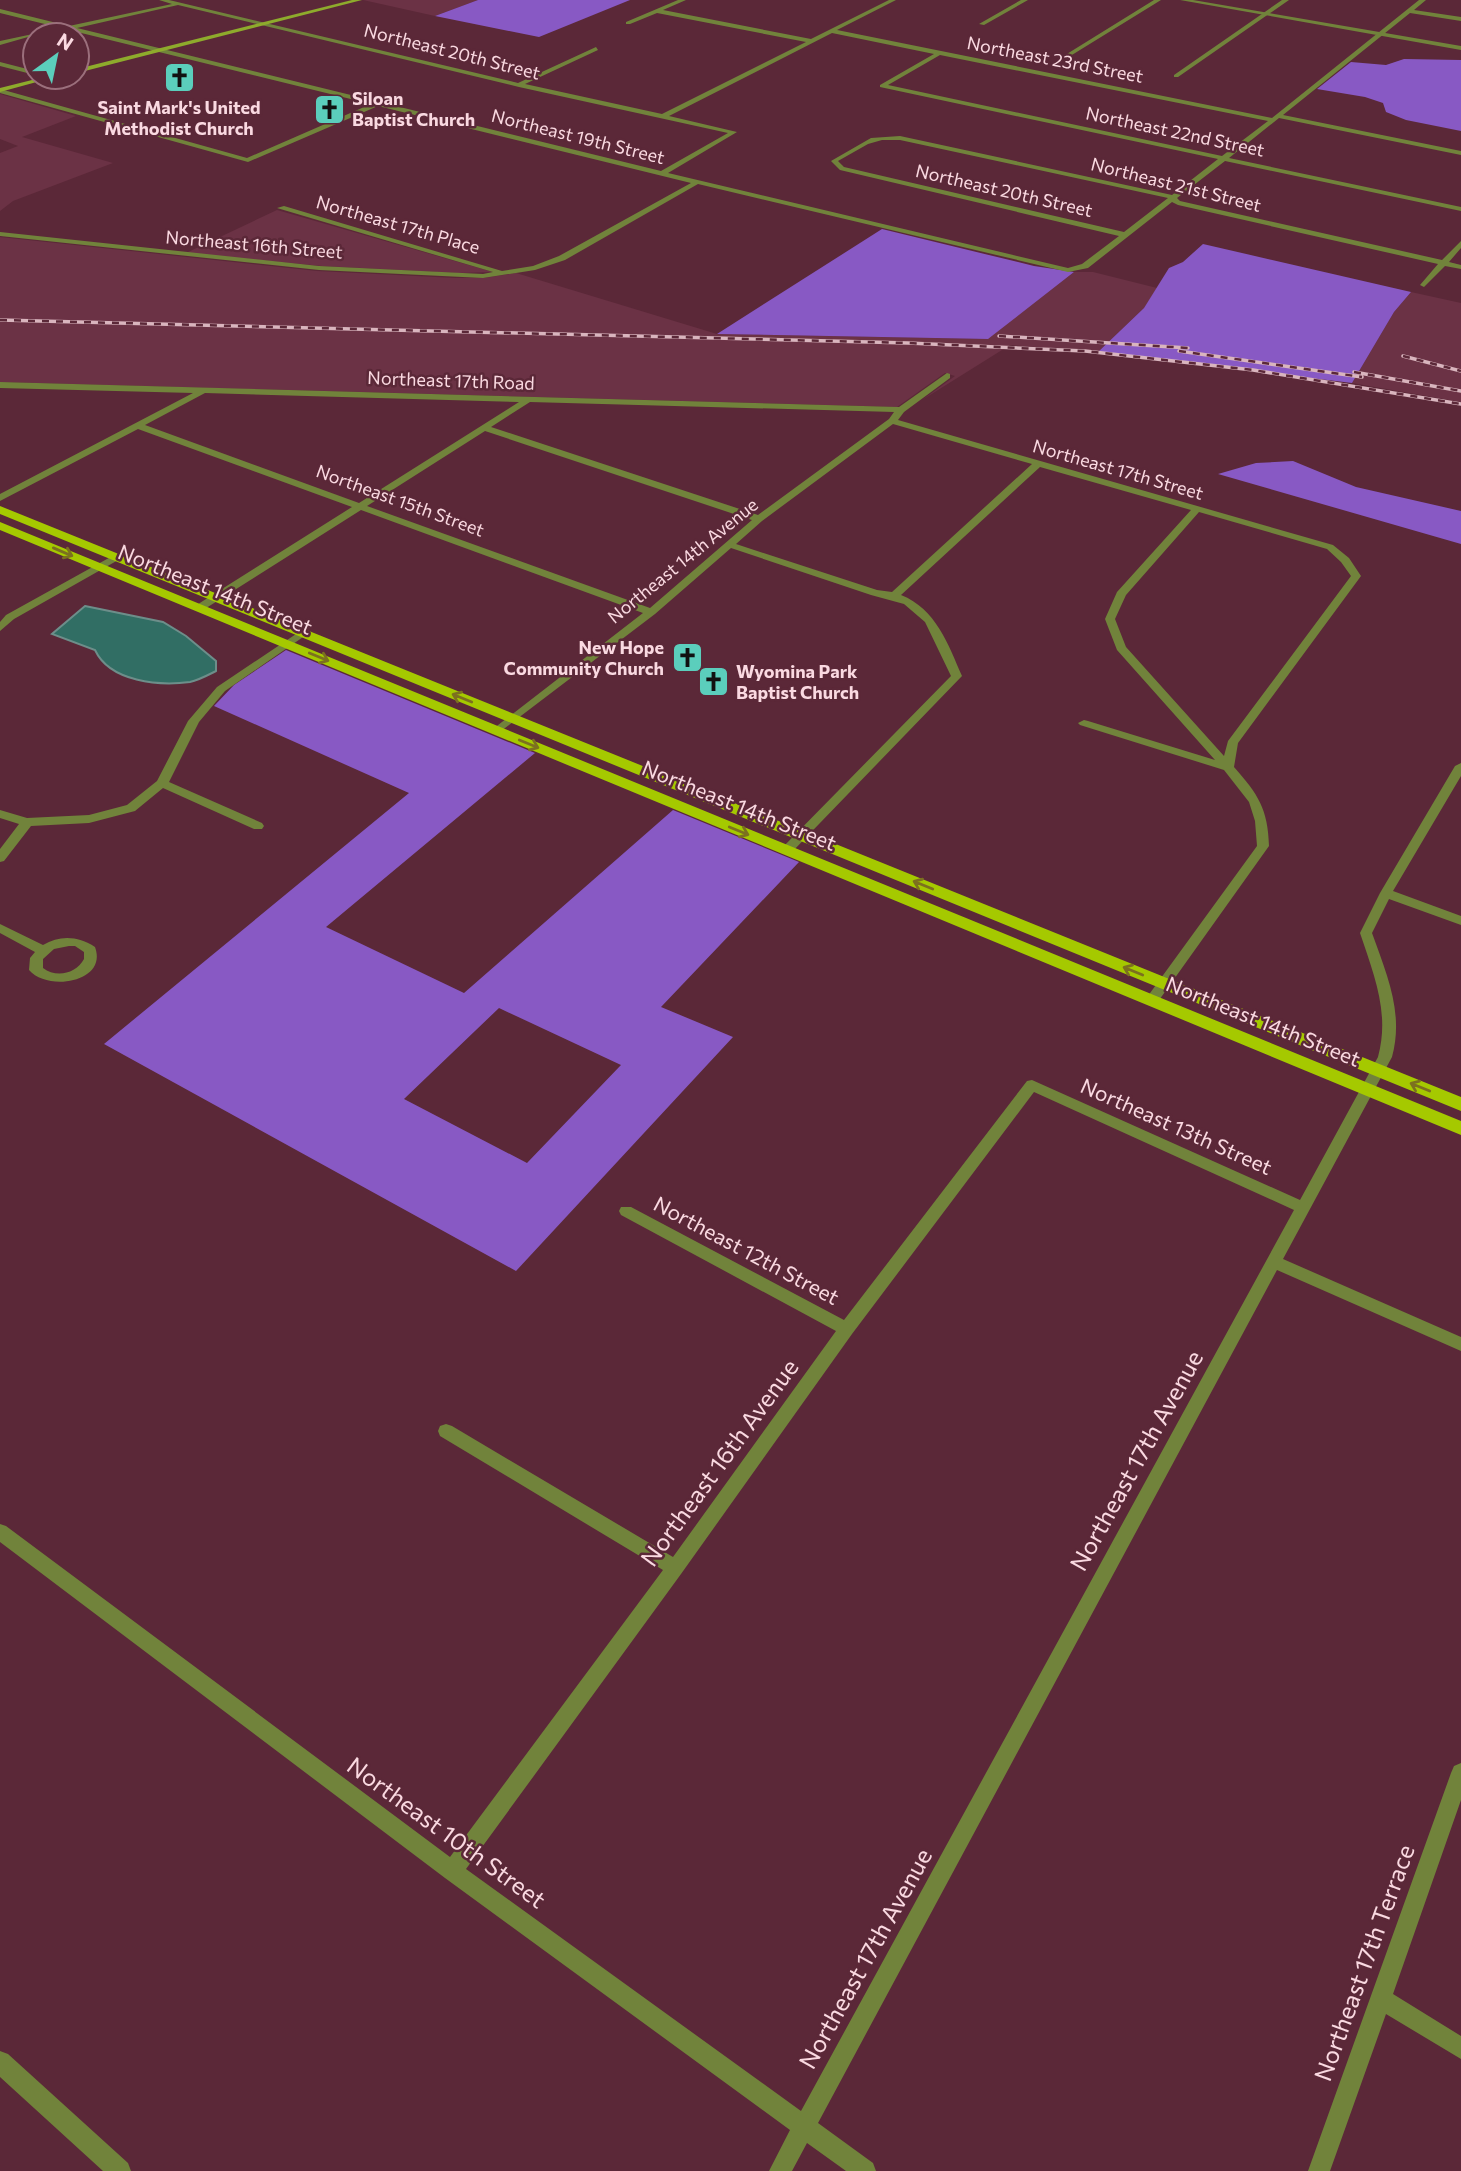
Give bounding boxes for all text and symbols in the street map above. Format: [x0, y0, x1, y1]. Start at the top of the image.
street label: Northeast 20th Street [362, 18, 543, 84]
north arrow [21, 21, 91, 91]
text: N [53, 28, 78, 55]
street label: Northeast 23rd Street [965, 31, 1145, 87]
church icon: Saint Mark's United Methodist Church [162, 61, 196, 95]
place label: Siloan Baptist Church [352, 87, 475, 130]
church icon: Siloan Baptist Church [312, 92, 346, 126]
place label: Saint Mark's United Methodist Church [97, 96, 261, 139]
street label: Northeast 22nd Street [1084, 101, 1267, 161]
street label: Northeast 19th Street [489, 104, 667, 168]
street label: Northeast 21st Street [1089, 152, 1264, 216]
street label: Northeast 20th Street [914, 159, 1095, 221]
street label: Northeast 17th Place [314, 190, 483, 258]
street label: Northeast 16th Street [165, 225, 344, 263]
street label: Northeast 17th Road [367, 366, 535, 394]
street label: Northeast 17th Street [1031, 434, 1206, 504]
street label: Northeast 15th Street [313, 459, 487, 541]
street label: Northeast 14th Avenue [603, 493, 762, 628]
street label: Northeast 14th Street [115, 538, 316, 639]
one-way arrow [52, 546, 73, 559]
place label: New Hope Community Church [504, 636, 664, 679]
church icon: New Hope Community Church [670, 641, 704, 675]
one-way arrow [307, 652, 329, 665]
place label: Wyomina Park Baptist Church [736, 660, 859, 703]
church icon: Wyomina Park Baptist Church [696, 665, 730, 699]
one-way arrow [452, 690, 474, 703]
one-way arrow [518, 738, 539, 751]
street label: Northeast 14th Street [639, 754, 840, 855]
one-way arrow [728, 825, 750, 838]
one-way arrow [912, 878, 934, 891]
one-way arrow [1123, 964, 1145, 977]
street label: Northeast 14th Street [1163, 970, 1364, 1071]
street label: Northeast 13th Street [1077, 1072, 1276, 1179]
one-way arrow [1409, 1080, 1431, 1093]
street label: Northeast 12th Street [650, 1190, 844, 1309]
street label: Northeast 17th Avenue [1063, 1345, 1208, 1575]
street label: Northeast 16th Avenue [634, 1353, 804, 1571]
street label: Northeast 10th Street [342, 1750, 552, 1914]
street label: Northeast 17th Terrace [1307, 1840, 1420, 2085]
street label: Northeast 17th Avenue [792, 1843, 937, 2073]

